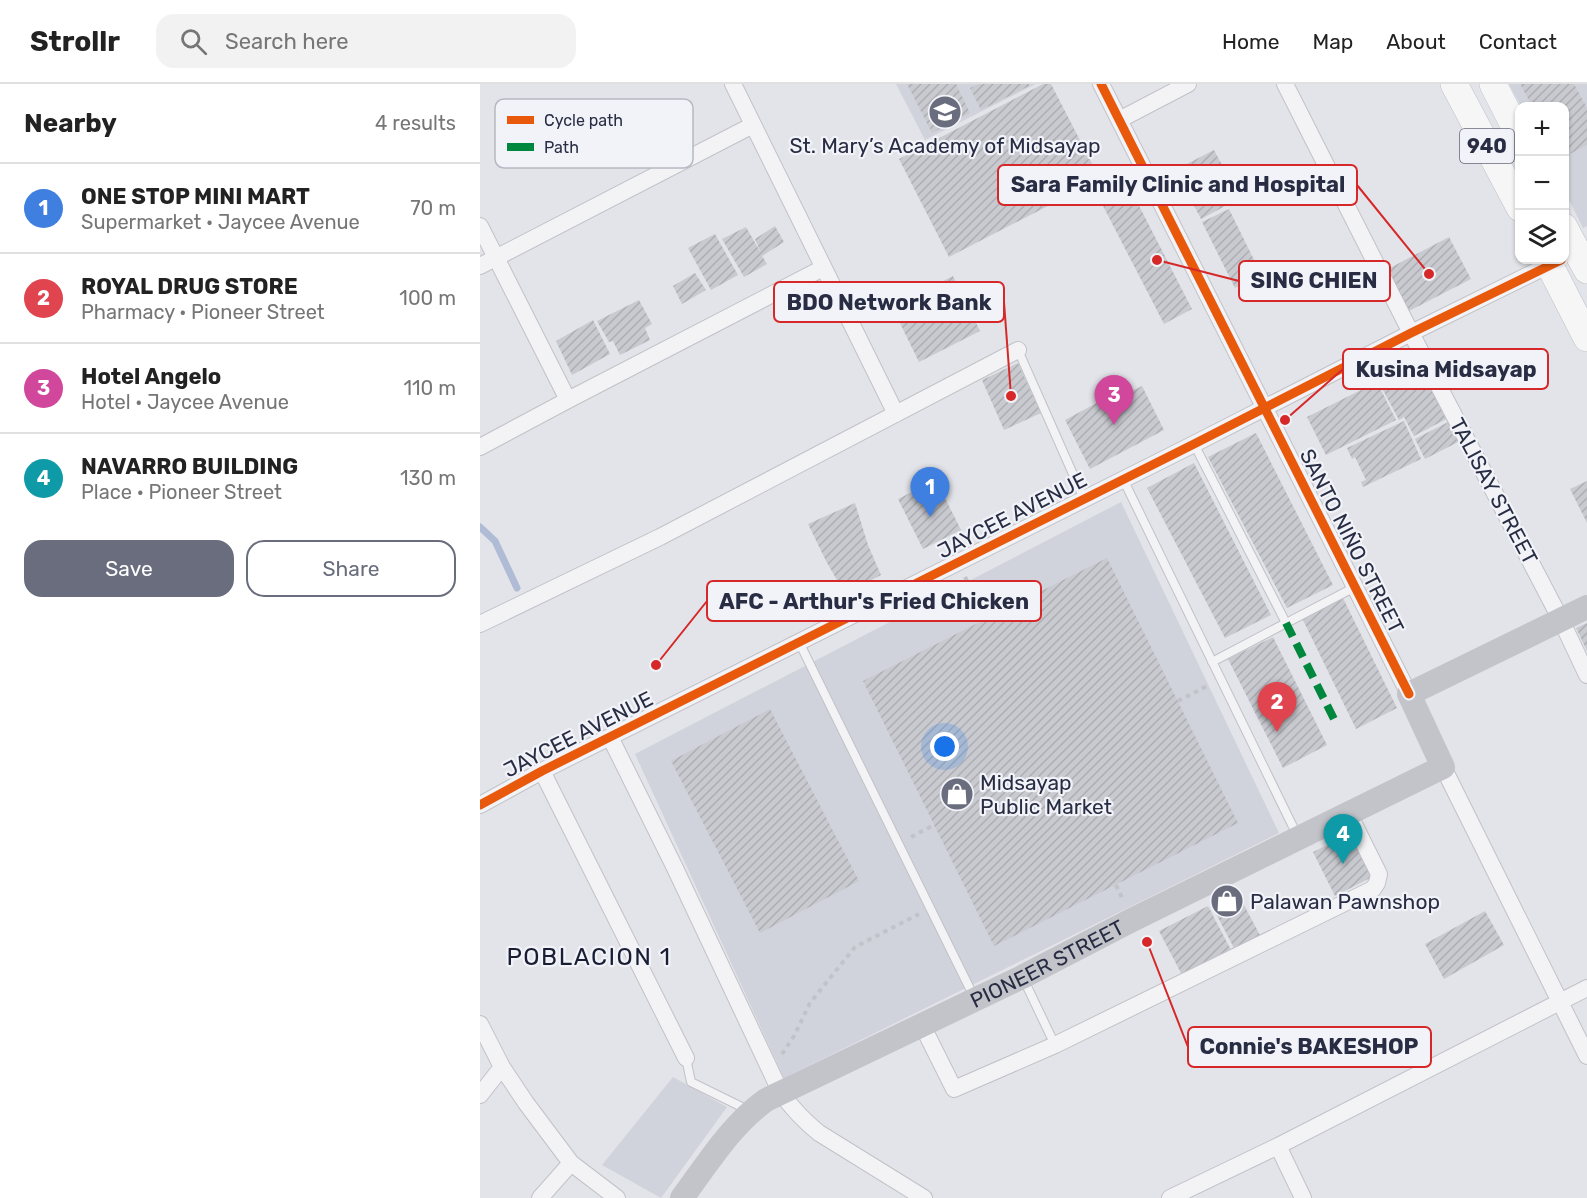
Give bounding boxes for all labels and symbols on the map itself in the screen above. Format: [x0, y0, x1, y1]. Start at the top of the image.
school or university icon: St. Mary’s Academy of Midsayap [927, 94, 963, 130]
legend [495, 99, 693, 168]
text: Cycle path [544, 111, 623, 130]
road number: 940 [1460, 129, 1514, 163]
place label: St. Mary’s Academy of Midsayap [789, 133, 1101, 158]
text: Path [544, 138, 579, 157]
callout: Sara Family Clinic and Hospital [998, 165, 1357, 205]
text: Sara Family Clinic and Hospital [1011, 171, 1345, 198]
callout: SING CHIEN [1239, 261, 1390, 301]
text: SING CHIEN [1251, 267, 1377, 294]
callout: BDO Network Bank [774, 282, 1004, 322]
text: BDO Network Bank [786, 289, 992, 316]
callout: Kusina Midsayap [1343, 349, 1548, 389]
text: Kusina Midsayap [1355, 356, 1537, 383]
pin: 3 [1094, 376, 1134, 425]
street label: TALISAY STREET [1445, 414, 1543, 568]
street label: SANTO NIÑO STREET [1295, 445, 1409, 637]
street label: JAYCEE AVENUE [933, 467, 1091, 563]
pin: 1 [910, 468, 950, 517]
callout: AFC - Arthur's Fried Chicken [707, 581, 1041, 621]
text: AFC - Arthur's Fried Chicken [719, 588, 1029, 615]
pin: 2 [1258, 682, 1296, 732]
street label: JAYCEE AVENUE [499, 686, 657, 782]
your location [930, 732, 959, 761]
place label: Midsayap Public Market [980, 770, 1112, 819]
shop icon: Midsayap Public Market [939, 776, 975, 812]
pin: 4 [1324, 814, 1362, 864]
shop icon: Palawan Pawnshop [1209, 883, 1245, 919]
place label: Palawan Pawnshop [1250, 889, 1440, 914]
street label: PIONEER STREET [966, 914, 1128, 1013]
district label: POBLACION 1 [506, 943, 672, 971]
callout: Connie's BAKESHOP [1188, 1027, 1431, 1067]
text: Connie's BAKESHOP [1200, 1033, 1419, 1060]

